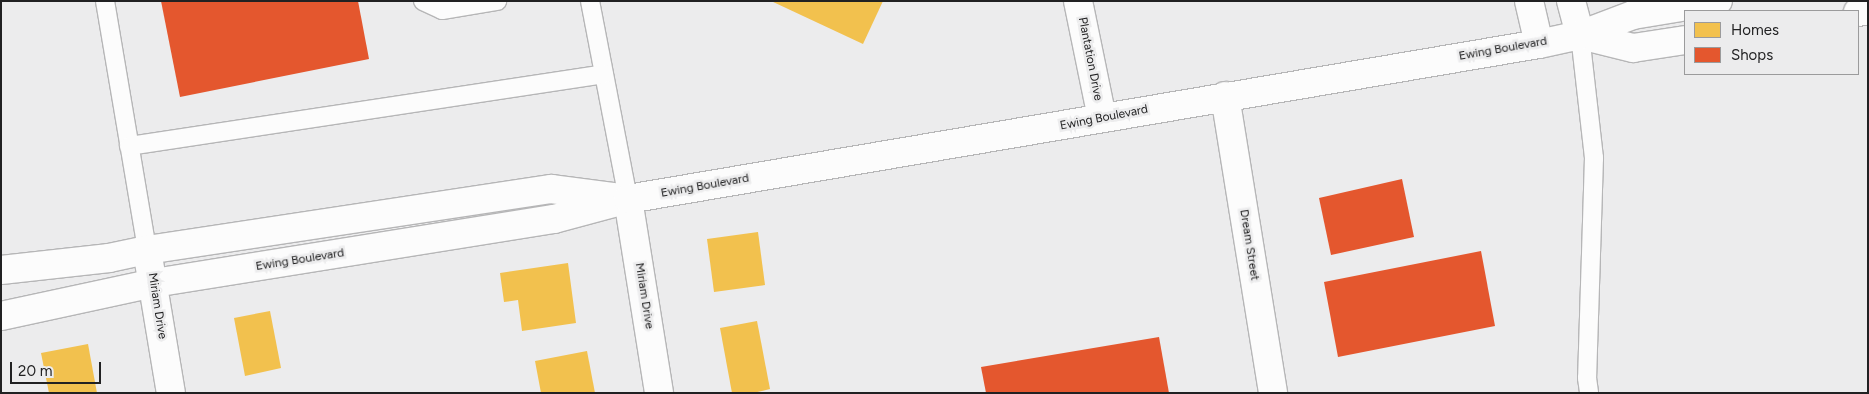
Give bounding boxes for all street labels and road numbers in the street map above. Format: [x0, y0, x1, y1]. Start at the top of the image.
street label: Plantation Drive [1075, 16, 1105, 102]
street label: Ewing Boulevard [1458, 34, 1548, 64]
street label: Ewing Boulevard [1059, 102, 1149, 134]
street label: Ewing Boulevard [660, 171, 750, 201]
street label: Dream Street [1236, 208, 1262, 282]
street label: Ewing Boulevard [255, 246, 345, 274]
street label: Miriam Drive [632, 262, 656, 330]
street label: Miriam Drive [145, 272, 169, 340]

